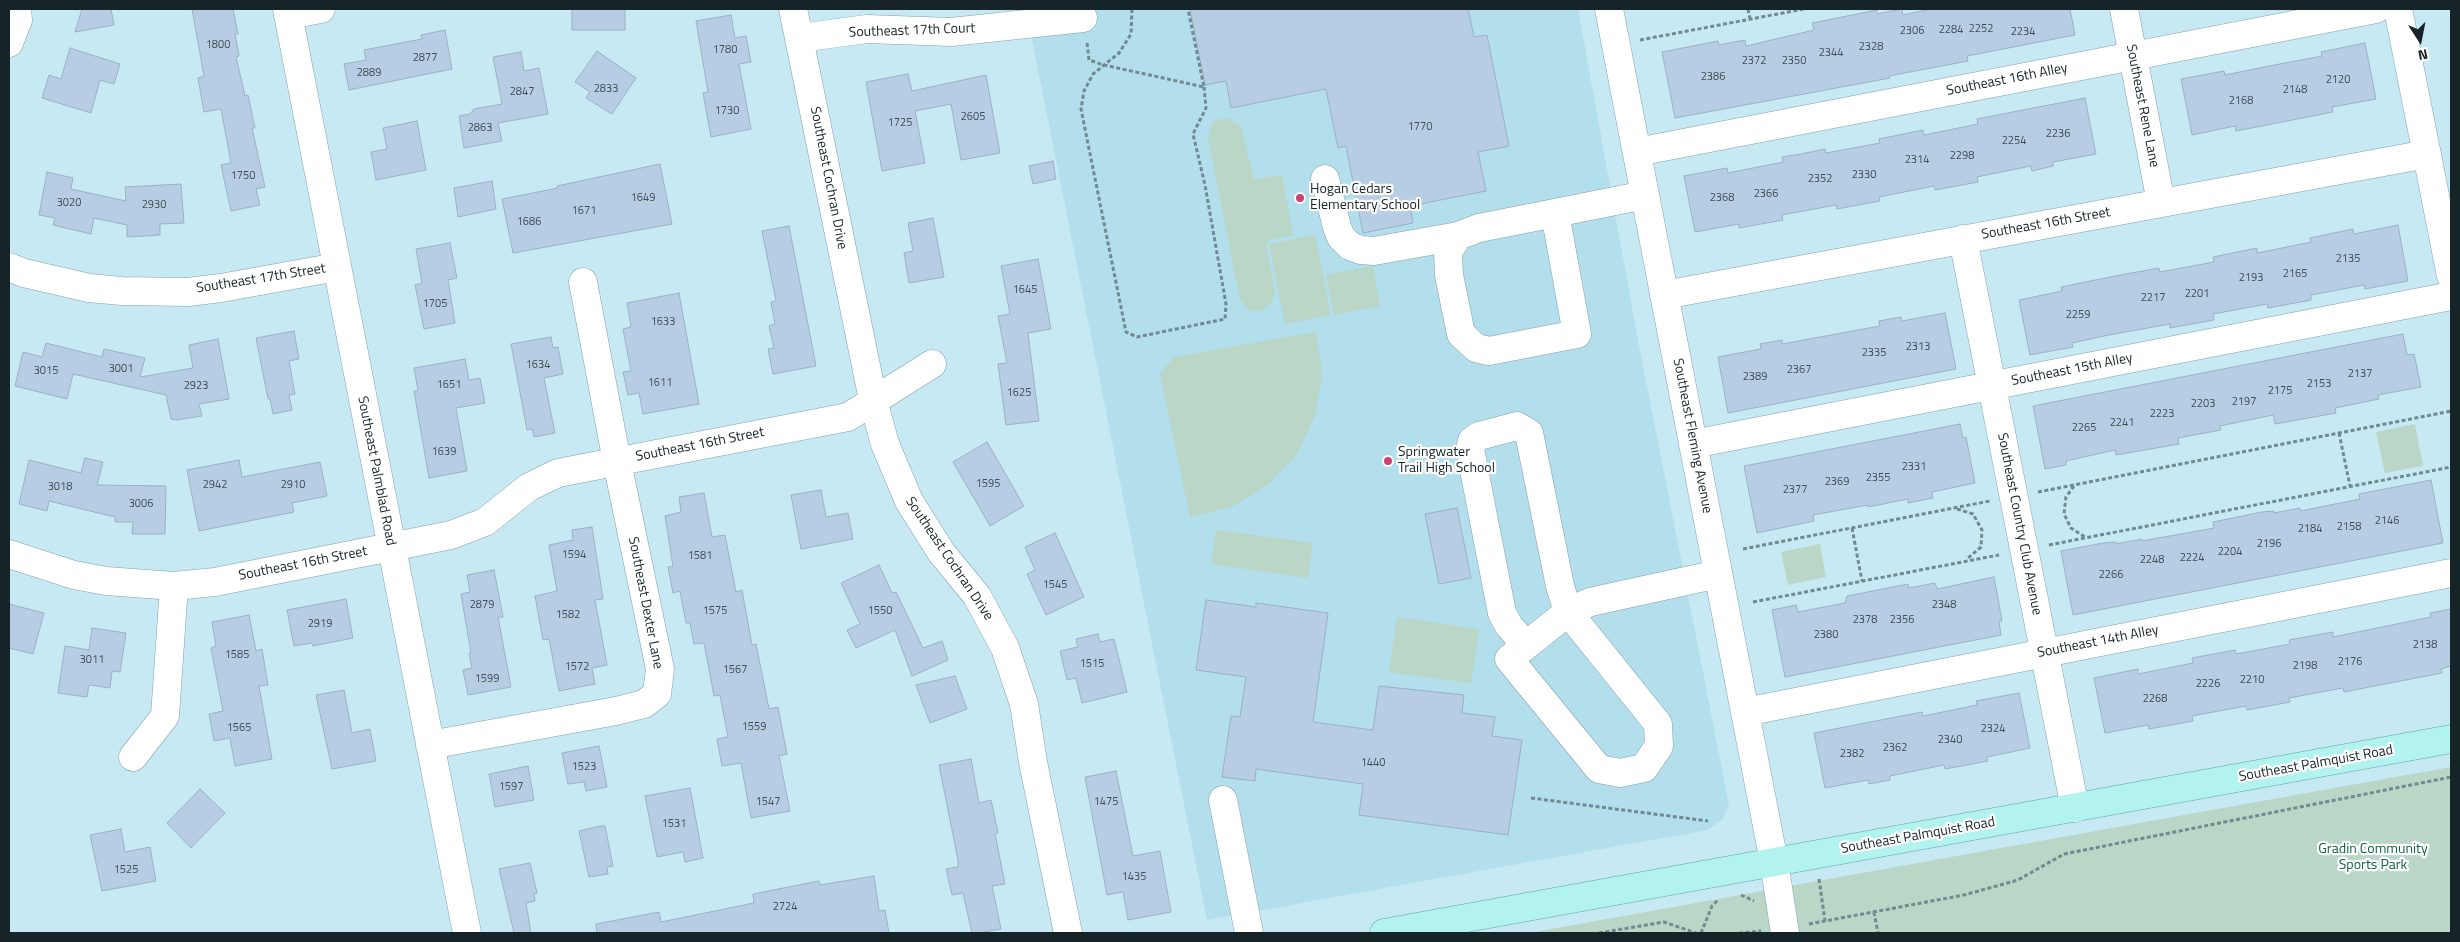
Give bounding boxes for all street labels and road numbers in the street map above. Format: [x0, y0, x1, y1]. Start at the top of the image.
street label: Southeast 17th Court [848, 20, 976, 42]
street label: Southeast Rene Lane [2122, 43, 2162, 169]
street label: Southeast 16th Alley [1945, 60, 2069, 100]
street label: Southeast Cochran Drive [806, 105, 850, 251]
street label: Southeast 16th Street [1980, 204, 2112, 244]
street label: Southeast 17th Street [195, 260, 327, 298]
street label: Southeast 15th Alley [2010, 350, 2134, 390]
street label: Southeast Fleming Avenue [1669, 357, 1715, 515]
street label: Southeast Palmblad Road [353, 395, 399, 547]
street label: Southeast 16th Street [634, 424, 766, 466]
street label: Southeast Country Club Avenue [1993, 431, 2045, 617]
street label: Southeast Cochran Drive [901, 494, 997, 624]
street label: Southeast Dexter Lane [624, 536, 666, 670]
street label: Southeast 16th Street [237, 543, 369, 585]
street label: Southeast 14th Alley [2036, 622, 2160, 662]
street label: Southeast Palmquist Road [2238, 742, 2394, 786]
street label: Southeast Palmquist Road [1840, 814, 1996, 858]

